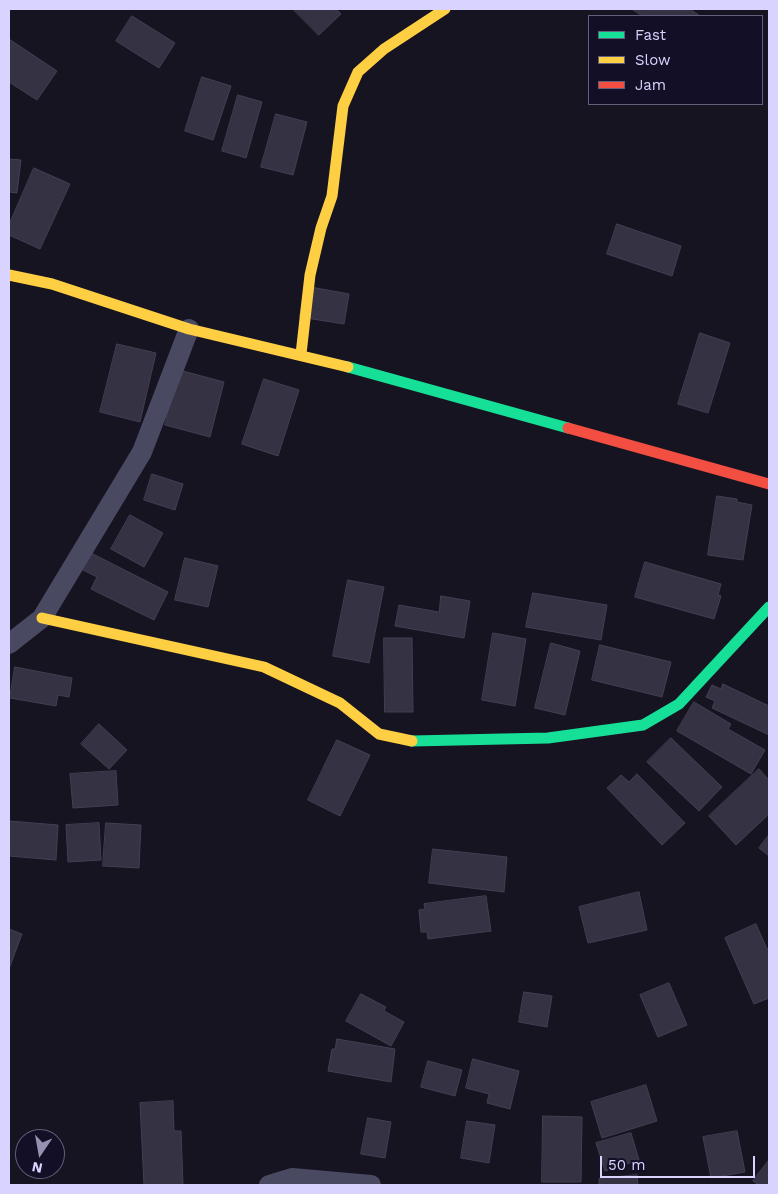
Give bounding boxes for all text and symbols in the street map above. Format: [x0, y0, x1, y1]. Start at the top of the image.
legend [588, 15, 763, 105]
text: Fast [635, 26, 666, 44]
text: Slow [635, 51, 671, 69]
text: Jam [635, 76, 666, 94]
north arrow [15, 1129, 65, 1179]
scale bar [603, 1146, 758, 1178]
text: 50 m [608, 1156, 645, 1174]
text: N [30, 1159, 44, 1177]

